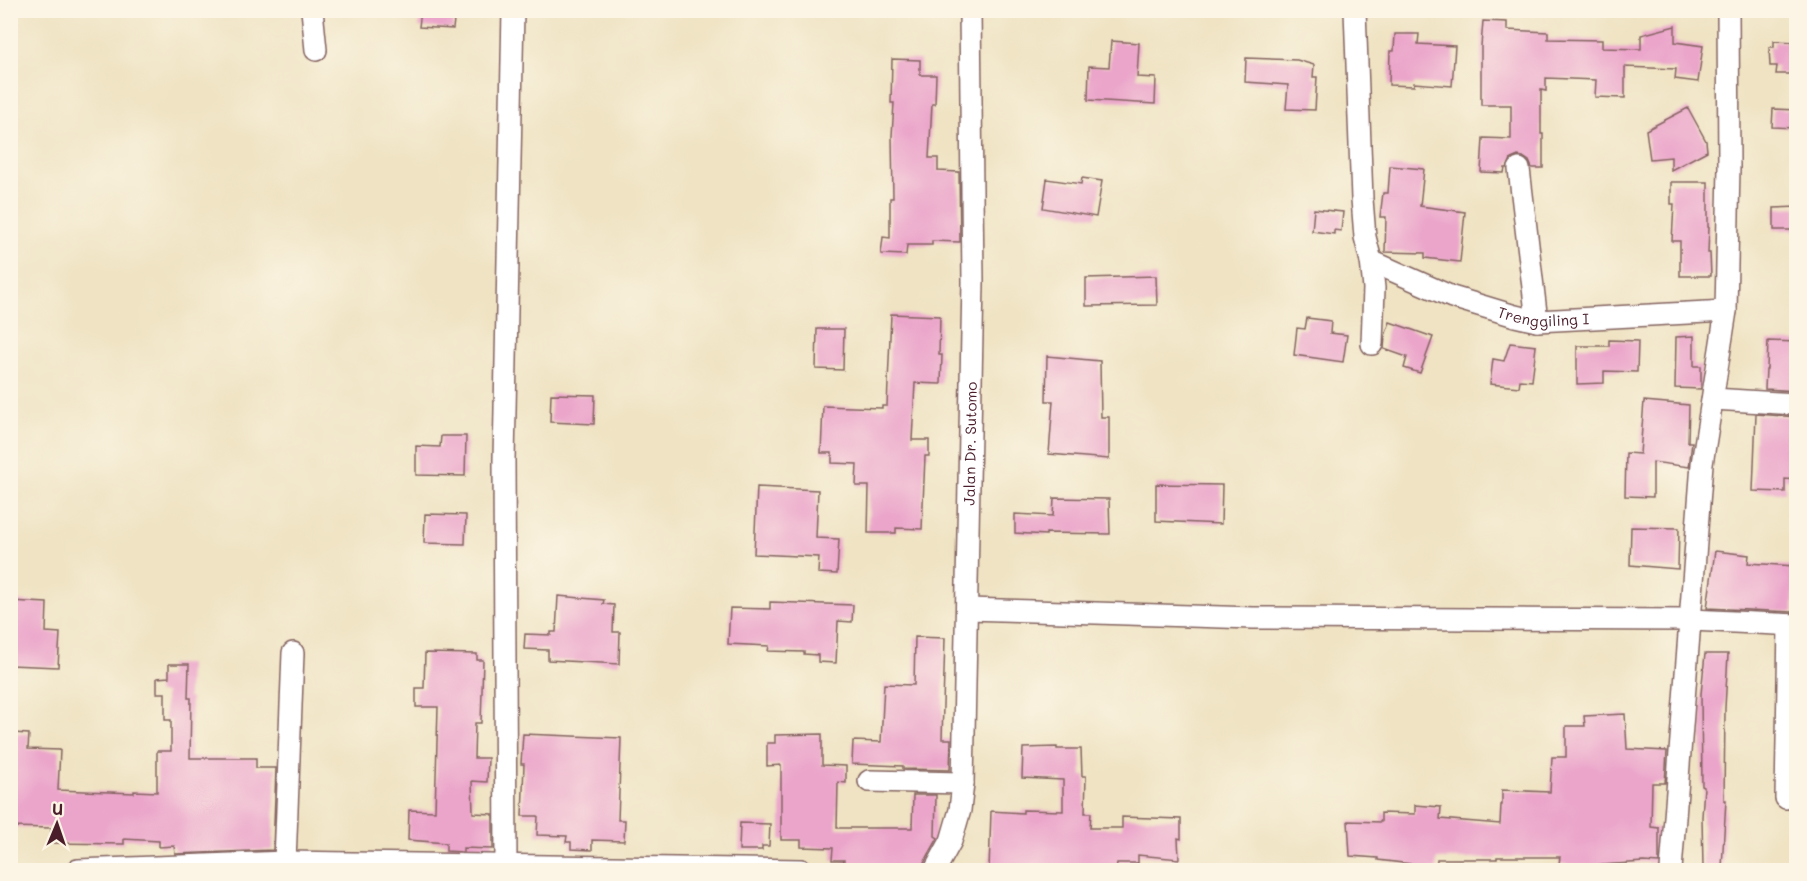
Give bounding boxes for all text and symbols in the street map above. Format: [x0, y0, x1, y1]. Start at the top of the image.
street label: Trenggiling I [1495, 301, 1590, 331]
street label: Jalan Dr. Sutomo [959, 381, 981, 506]
north arrow [27, 794, 87, 854]
text: U [52, 798, 64, 819]

